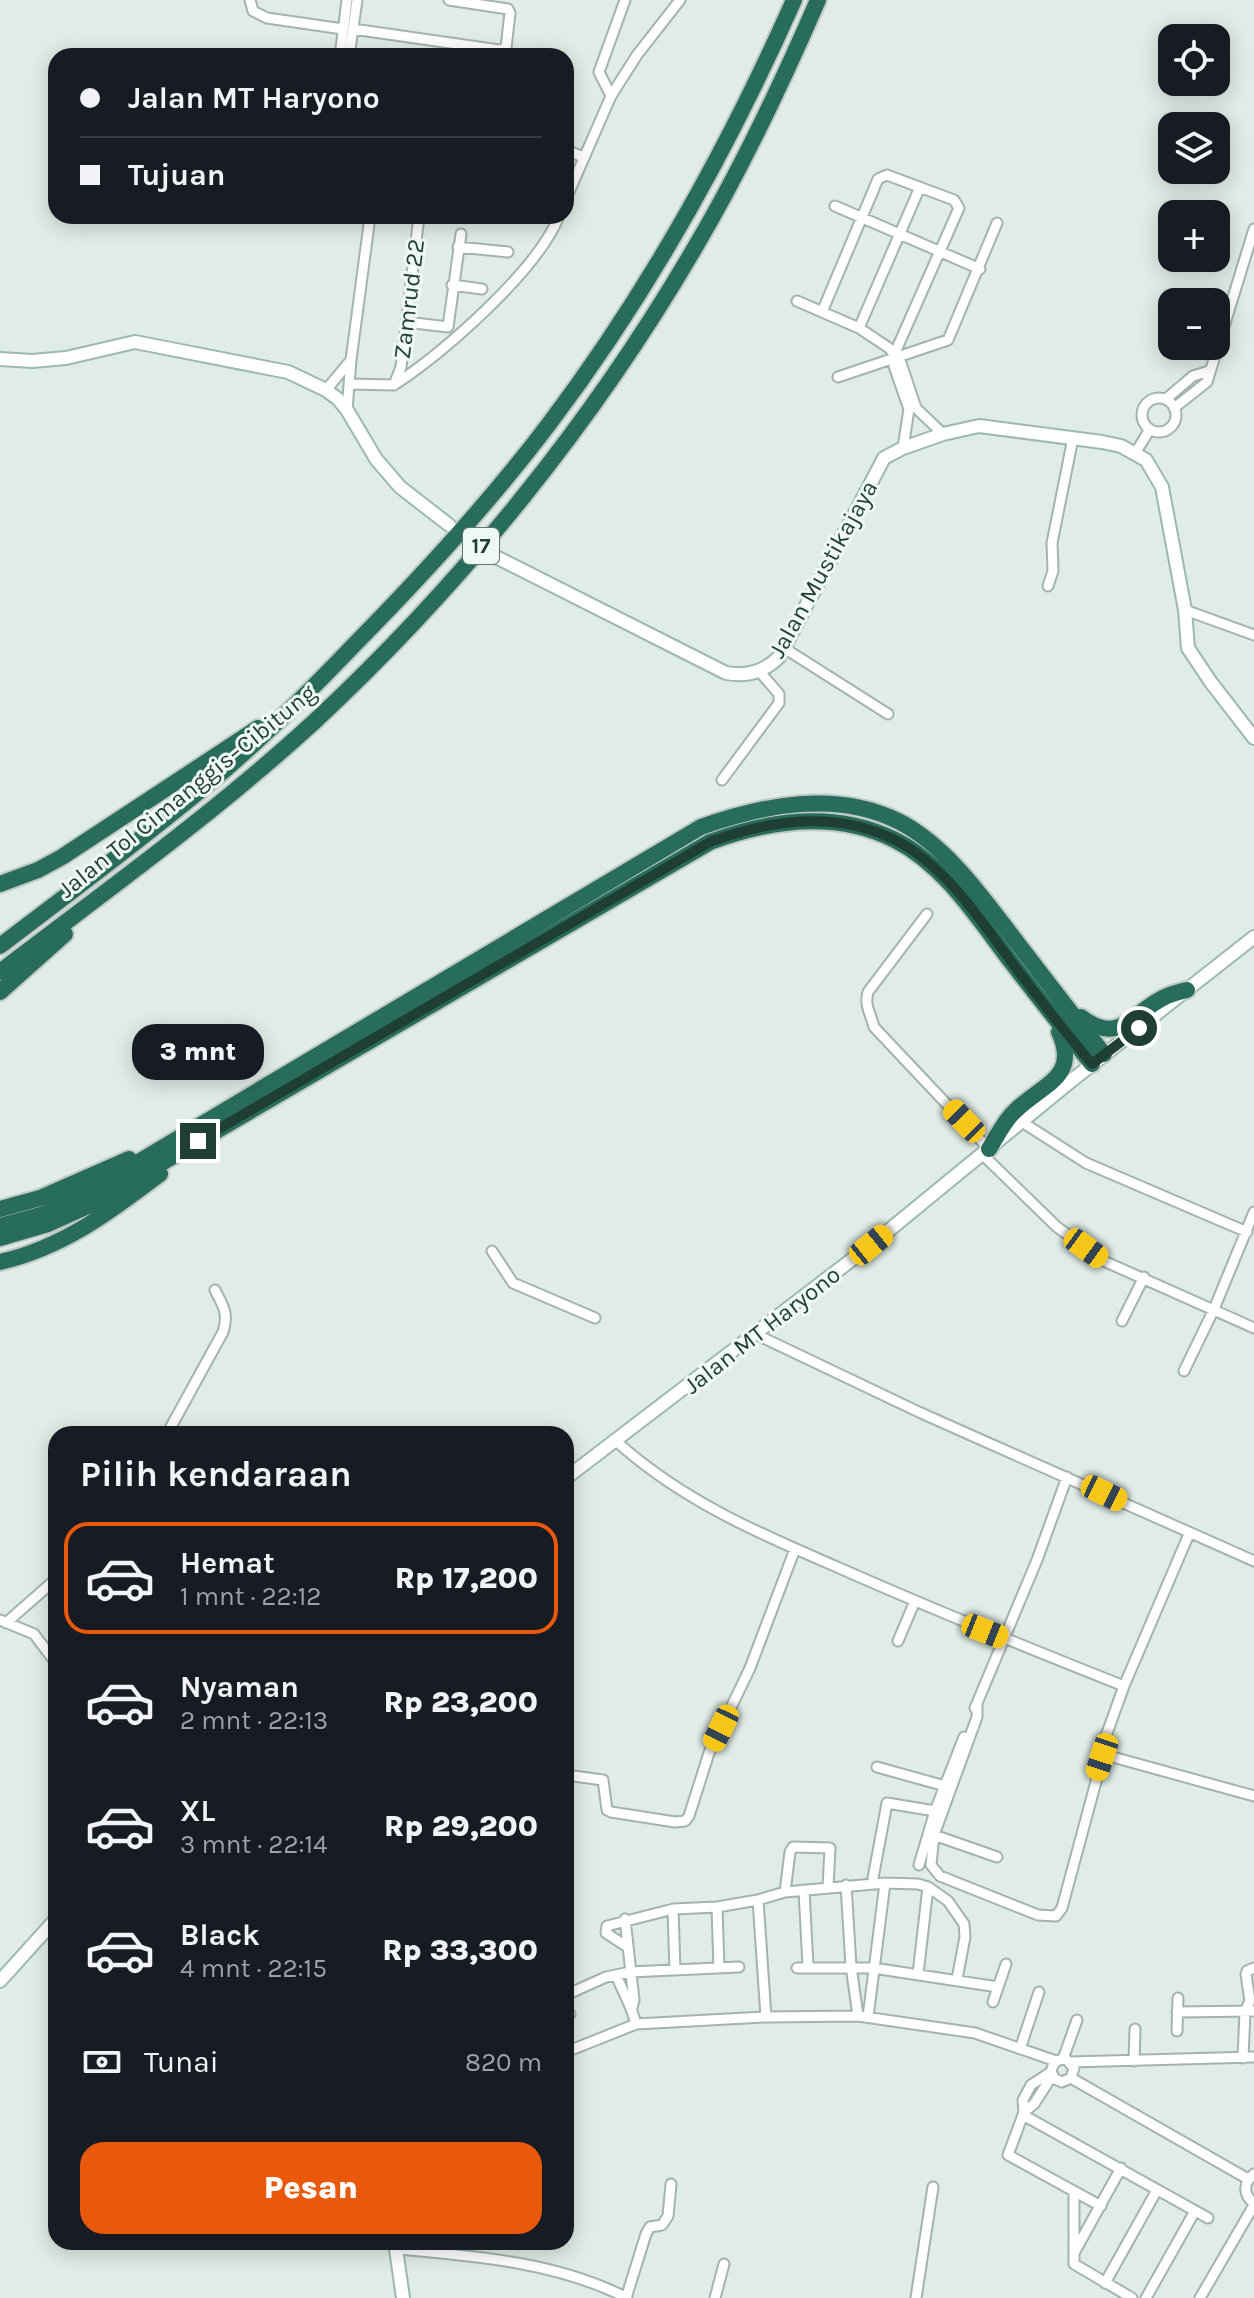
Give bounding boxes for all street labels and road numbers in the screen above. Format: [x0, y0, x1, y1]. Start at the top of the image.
street label: Zamrud 22 [388, 237, 430, 361]
street label: Jalan Mustikajaya [763, 475, 883, 663]
road number: 17 [463, 528, 499, 564]
street label: Jalan Tol Cimanggis–Cibitung [52, 678, 322, 904]
street label: Jalan MT Haryono [678, 1260, 846, 1400]

